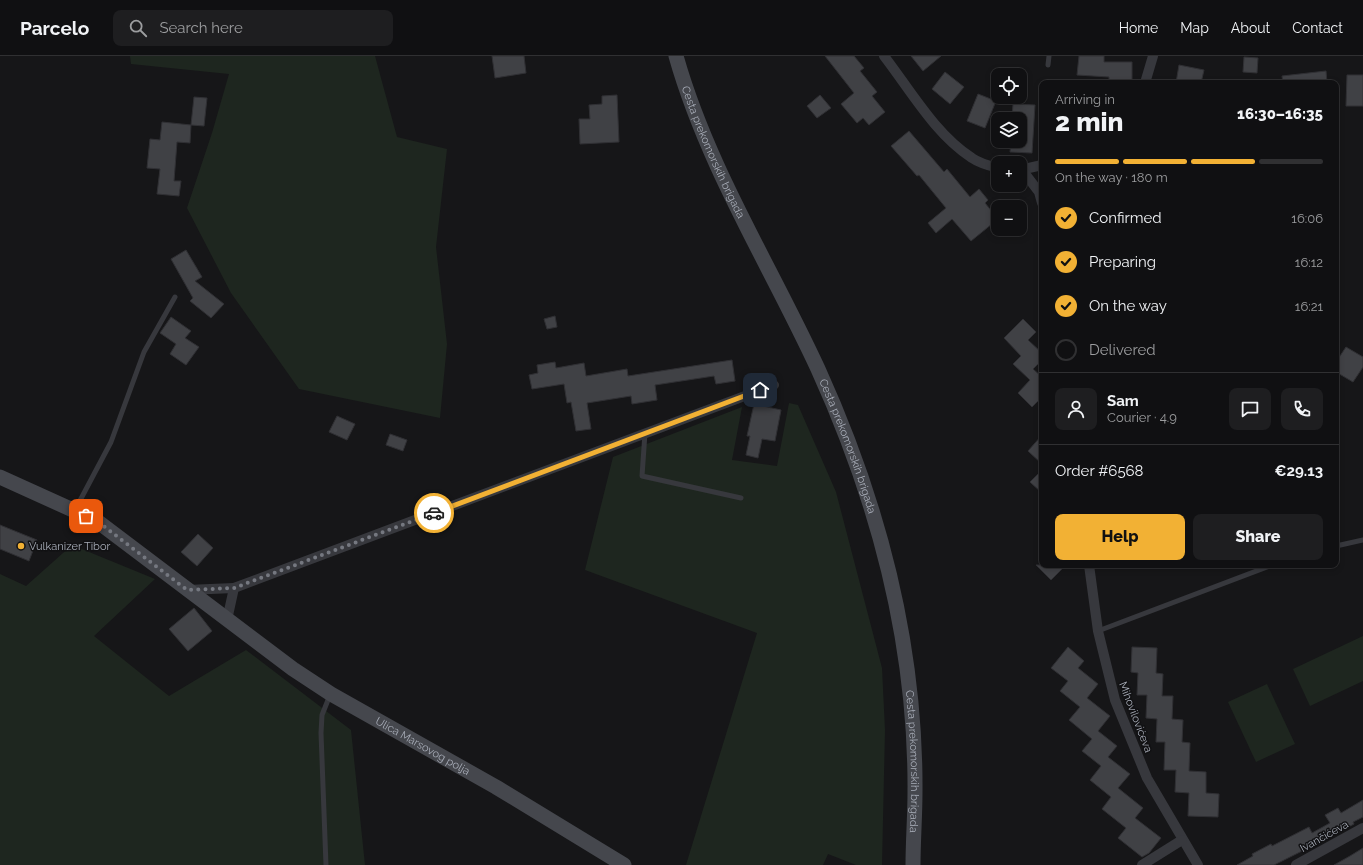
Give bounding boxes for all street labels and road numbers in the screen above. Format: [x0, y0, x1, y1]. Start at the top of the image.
street label: Cesta prekomorskih brigada [679, 84, 747, 220]
street label: Cesta prekomorskih brigada [816, 377, 878, 515]
street label: Mihovilovićeva [1116, 680, 1155, 754]
street label: Cesta prekomorskih brigada [903, 689, 921, 833]
street label: Ulica Marsovog polja [373, 714, 472, 778]
street label: Ivančićeva [1298, 818, 1351, 855]

